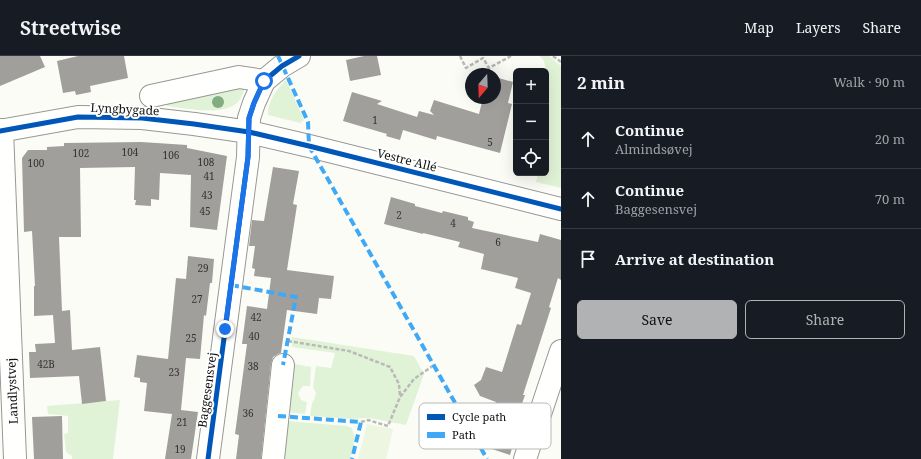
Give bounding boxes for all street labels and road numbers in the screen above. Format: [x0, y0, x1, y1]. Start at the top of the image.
street label: Lyngbygade [90, 99, 160, 119]
street label: Vestre Allé [375, 144, 439, 176]
street label: Baggesensvej [193, 351, 221, 429]
street label: Landlystvej [2, 357, 22, 425]

